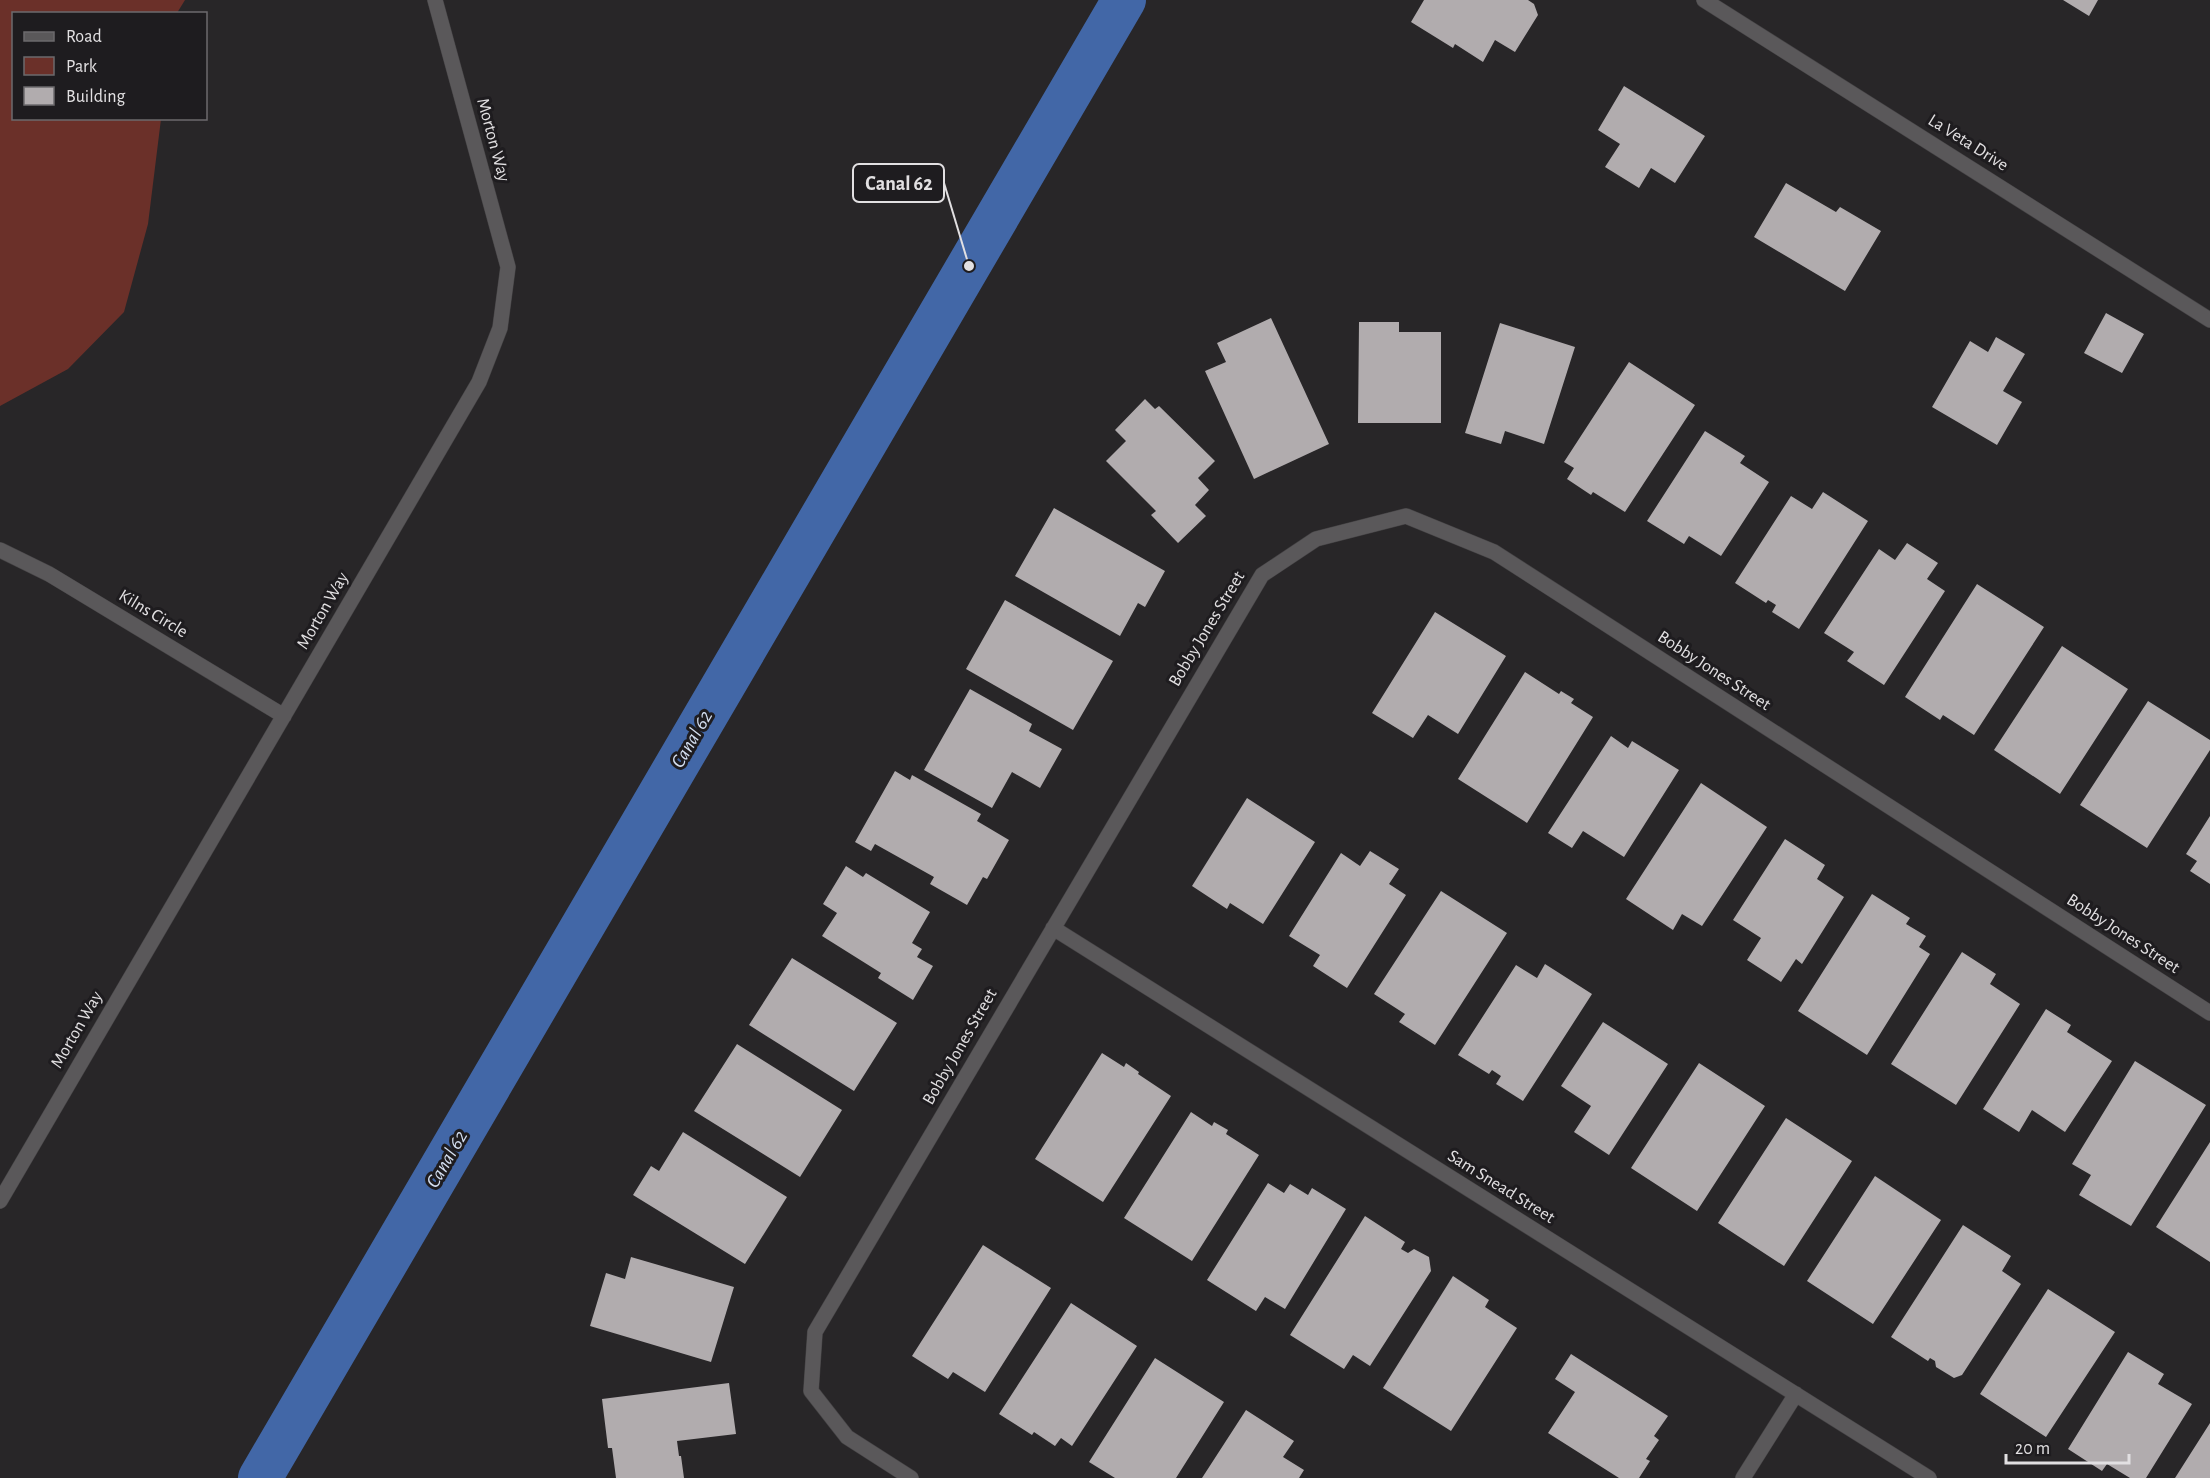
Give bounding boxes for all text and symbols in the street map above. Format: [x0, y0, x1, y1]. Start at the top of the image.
legend [12, 12, 207, 120]
text: Road [66, 28, 102, 46]
text: Park [66, 58, 98, 76]
text: Building [66, 88, 126, 106]
street label: Morton Way [473, 96, 513, 184]
street label: La Veta Drive [1925, 111, 2011, 175]
callout: Canal 62 [853, 164, 944, 202]
text: Canal 62 [865, 174, 933, 194]
street label: Bobby Jones Street [1166, 568, 1249, 690]
street label: Morton Way [294, 569, 352, 653]
street label: Kilns Circle [115, 587, 191, 641]
street label: Bobby Jones Street [1654, 628, 1774, 714]
water label: Canal 62 [668, 707, 716, 771]
street label: Bobby Jones Street [2063, 891, 2183, 977]
street label: Bobby Jones Street [920, 986, 1001, 1108]
street label: Morton Way [48, 988, 106, 1072]
water label: Canal 62 [423, 1127, 471, 1191]
street label: Sam Snead Street [1444, 1147, 1558, 1227]
scale bar [2006, 1427, 2129, 1465]
text: 20 m [2015, 1440, 2050, 1458]

